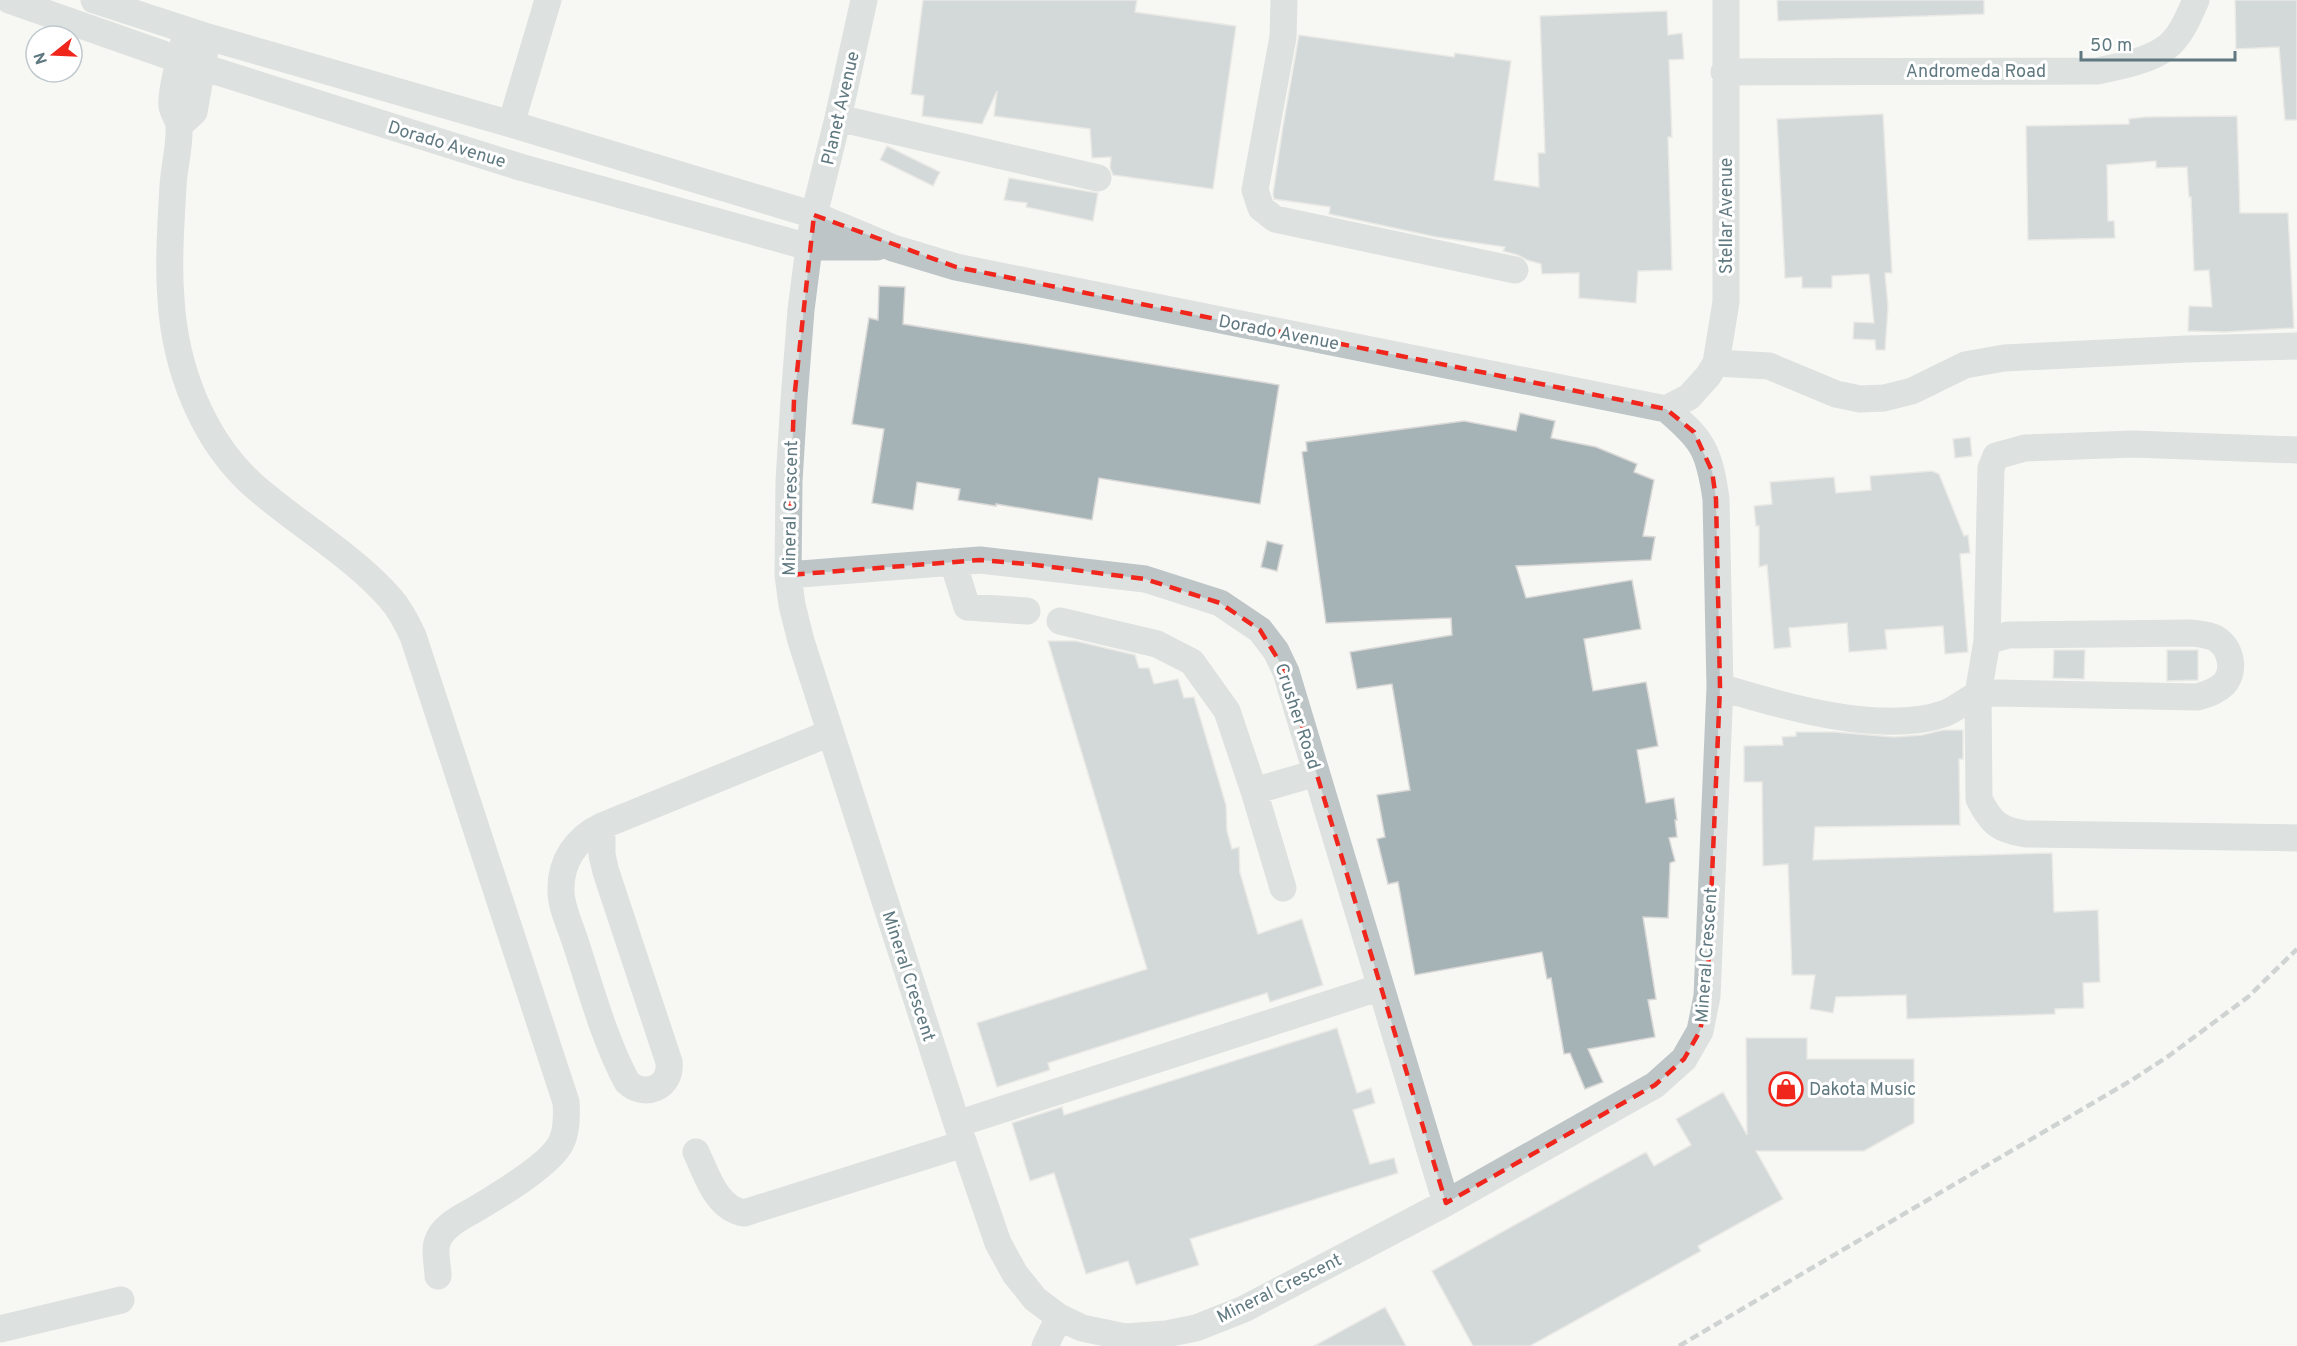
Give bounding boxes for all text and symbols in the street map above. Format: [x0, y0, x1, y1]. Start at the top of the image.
north arrow [24, 24, 84, 84]
scale bar [2081, 24, 2236, 62]
text: 50 m [2090, 35, 2132, 58]
text: N [30, 49, 53, 67]
street label: Planet Avenue [817, 49, 866, 168]
street label: Andromeda Road [1906, 61, 2046, 84]
street label: Dorado Avenue [385, 117, 508, 174]
street label: Stellar Avenue [1716, 158, 1739, 274]
street label: Dorado Avenue [1217, 311, 1341, 356]
street label: Mineral Crescent [779, 440, 804, 576]
street label: Crusher Road [1269, 660, 1325, 772]
street label: Mineral Crescent [1691, 886, 1724, 1024]
street label: Mineral Crescent [876, 908, 940, 1045]
shop icon: Dakota Music [1768, 1071, 1804, 1107]
place label: Dakota Music [1809, 1079, 1916, 1102]
street label: Mineral Crescent [1213, 1249, 1346, 1329]

